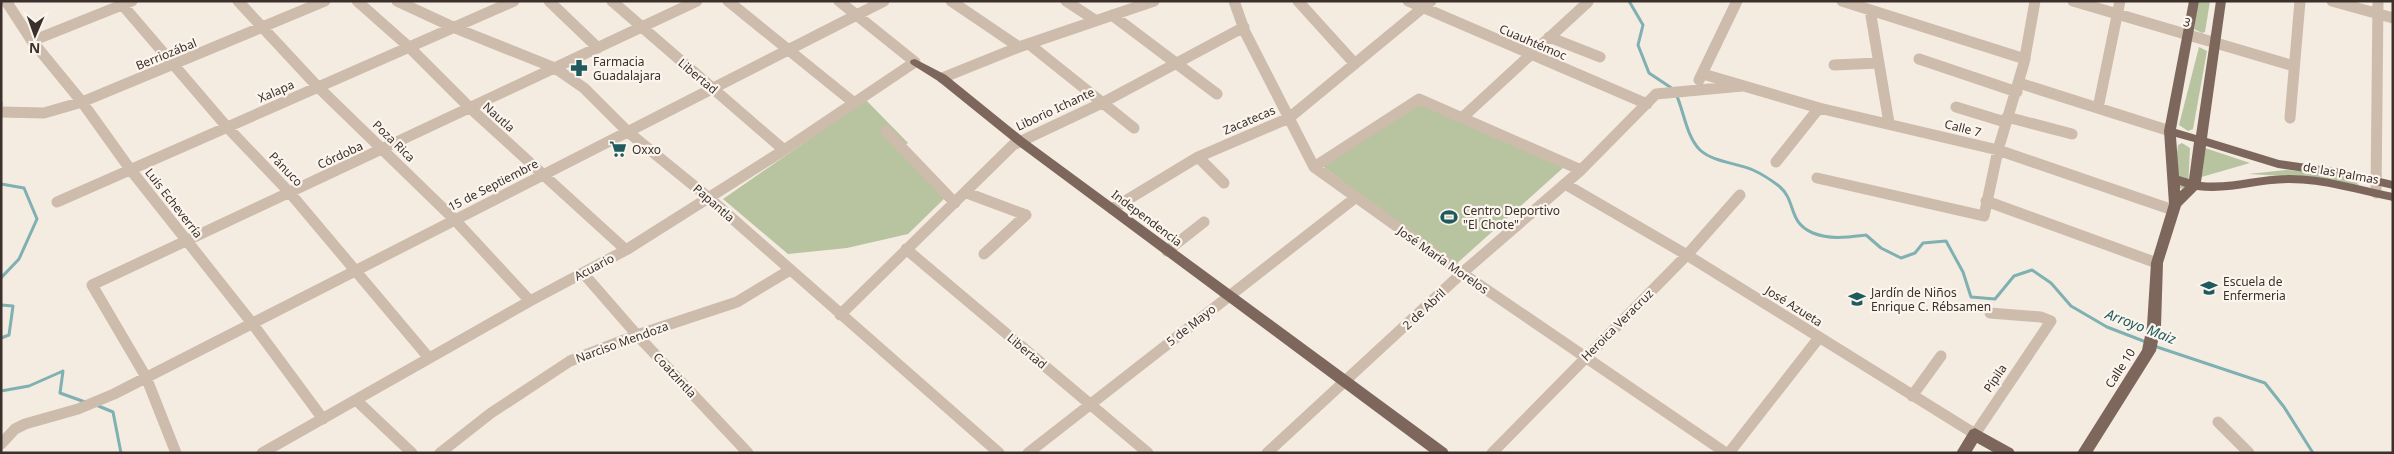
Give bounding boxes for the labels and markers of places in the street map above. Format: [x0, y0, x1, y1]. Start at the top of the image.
place label: Farmacia Guadalajara [593, 53, 661, 84]
pharmacy icon: Farmacia Guadalajara [569, 58, 589, 78]
supermarket icon: Oxxo [608, 139, 628, 159]
place label: Oxxo [632, 141, 661, 158]
place label: Centro Deportivo "El Chote" [1463, 202, 1560, 233]
sports icon: Centro Deportivo "El Chote" [1439, 207, 1459, 227]
place label: Escuela de Enfermeria [2223, 273, 2286, 304]
school or university icon: Escuela de Enfermeria [2199, 278, 2219, 298]
place label: Jardín de Niños Enrique C. Rébsamen [1870, 284, 1991, 315]
school or university icon: Jardín de Niños Enrique C. Rébsamen [1847, 289, 1867, 309]

